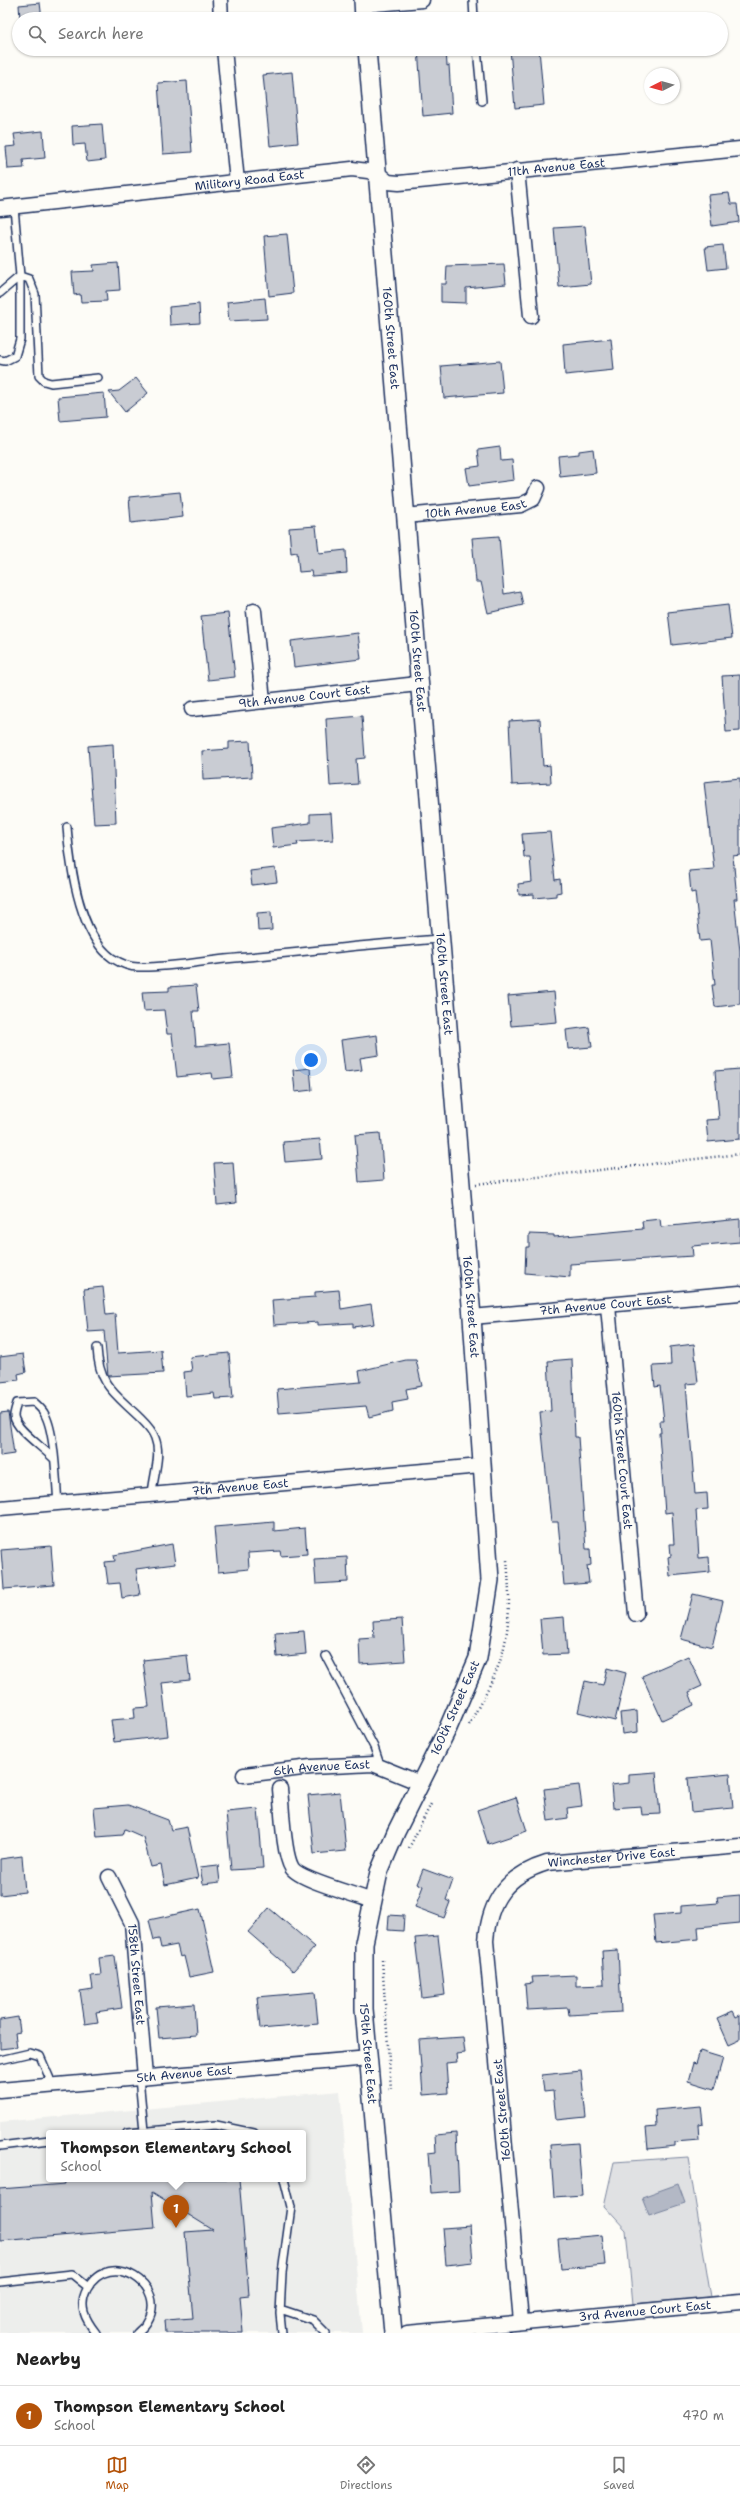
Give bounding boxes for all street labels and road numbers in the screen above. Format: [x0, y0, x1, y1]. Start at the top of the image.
street label: 11th Avenue East [507, 154, 606, 180]
street label: Military Road East [194, 166, 305, 194]
street label: 160th Street East [379, 286, 403, 390]
street label: 10th Avenue East [424, 495, 529, 522]
street label: 160th Street East [405, 609, 430, 713]
street label: 9th Avenue Court East [237, 681, 371, 712]
street label: 160th Street East [432, 932, 457, 1036]
street label: 160th Street East [459, 1255, 483, 1359]
street label: 7th Avenue Court East [539, 1291, 672, 1319]
street label: 160th Street Court East [608, 1391, 636, 1530]
street label: 7th Avenue East [191, 1475, 289, 1499]
street label: 160th Street East [427, 1658, 483, 1758]
street label: 6th Avenue East [272, 1756, 370, 1779]
street label: Winchester Drive East [547, 1844, 676, 1871]
street label: 158th Street East [124, 1923, 149, 2026]
street label: 159th Street East [356, 2003, 380, 2105]
street label: 160th Street East [490, 2058, 514, 2162]
street label: 5th Avenue East [136, 2062, 233, 2086]
street label: 3rd Avenue Court East [578, 2297, 712, 2325]

